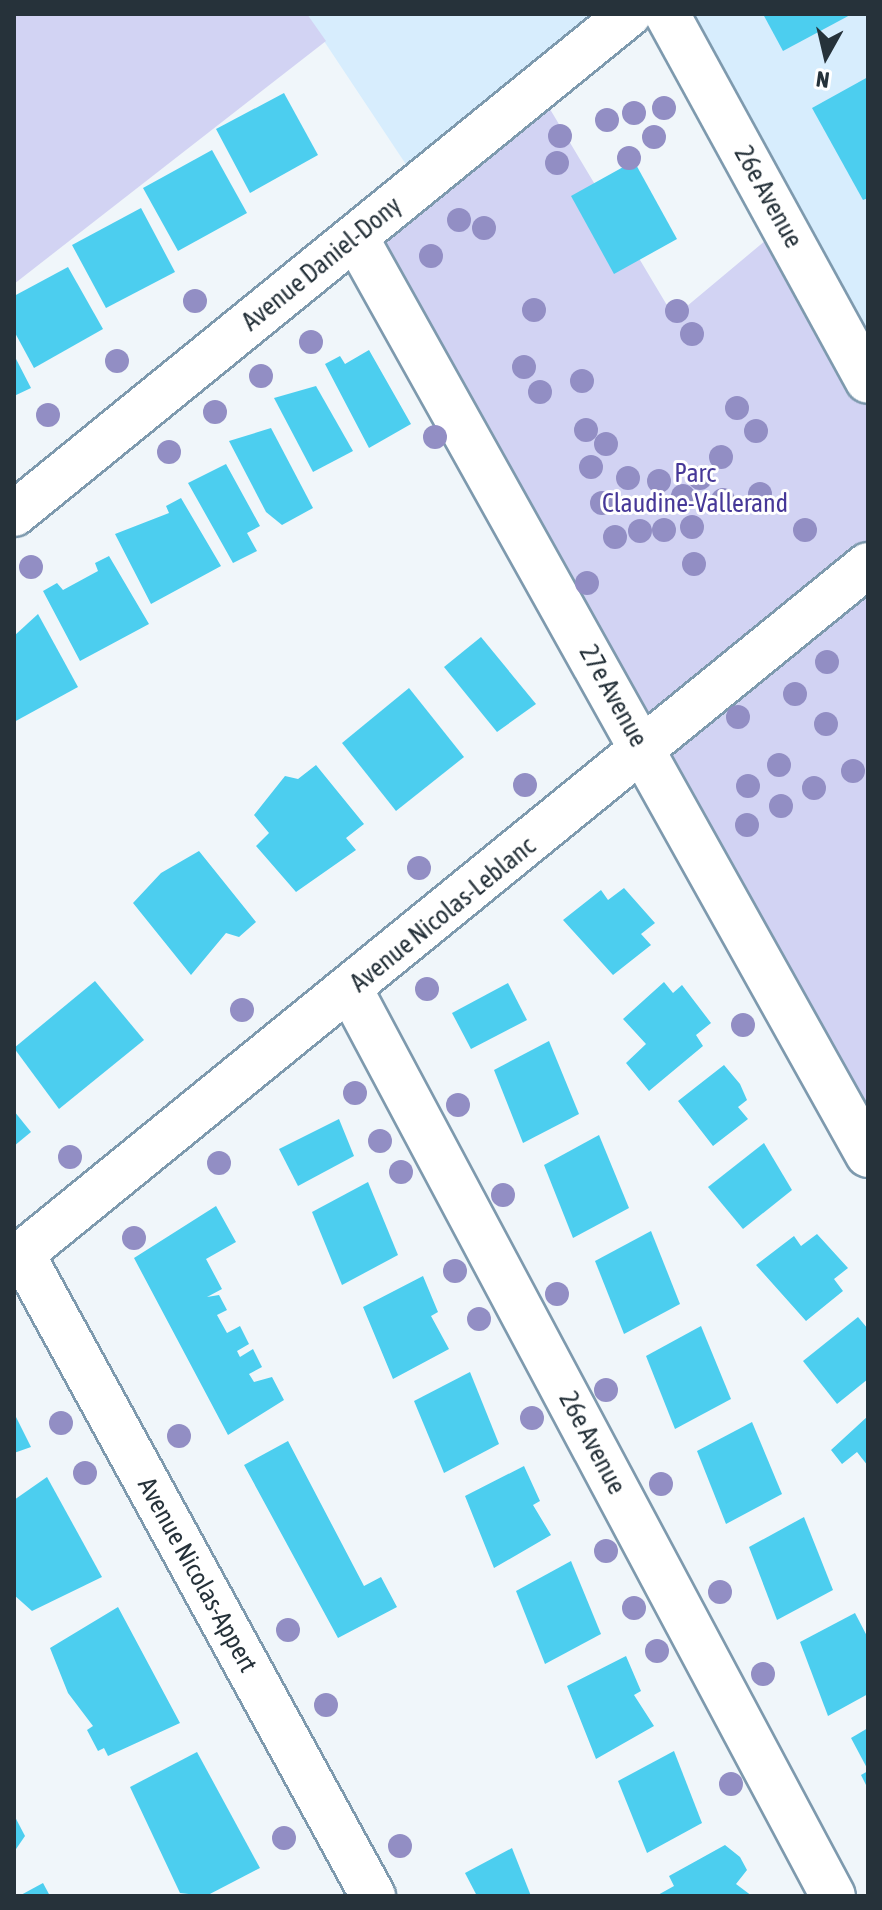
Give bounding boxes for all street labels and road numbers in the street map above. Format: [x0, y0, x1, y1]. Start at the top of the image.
street label: 26e Avenue [727, 141, 809, 253]
street label: Avenue Daniel-Dony [236, 190, 408, 338]
street label: 27e Avenue [572, 640, 654, 752]
street label: Avenue Nicolas-Leblanc [344, 831, 542, 999]
street label: 26e Avenue [552, 1386, 632, 1500]
street label: Avenue Nicolas-Appert [131, 1472, 263, 1678]

